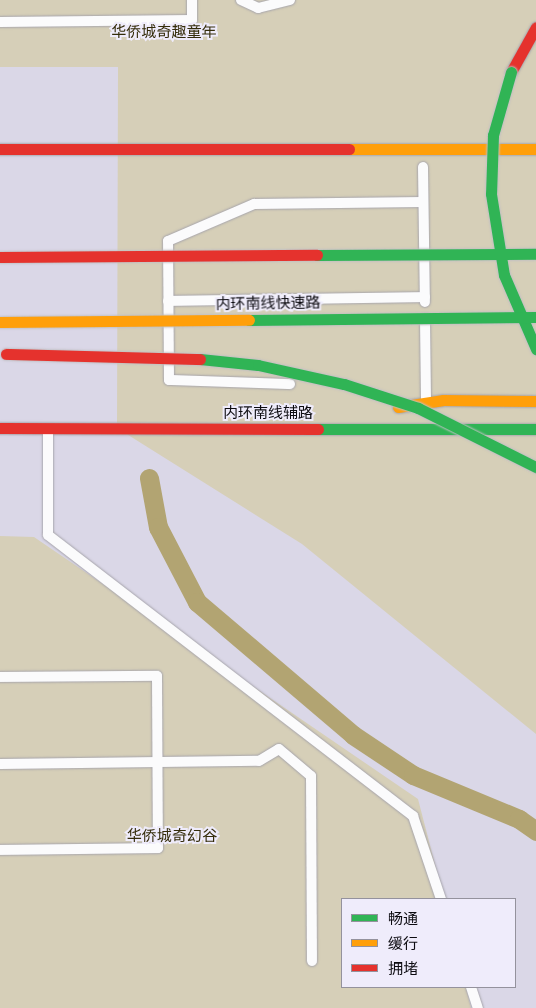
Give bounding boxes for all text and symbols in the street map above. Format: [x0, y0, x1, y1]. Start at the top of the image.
park label: 华侨城奇趣童年 [112, 24, 216, 42]
street label: 内环南线快速路 [215, 294, 321, 314]
street label: 内环南线辅路 [223, 405, 313, 423]
park label: 华侨城奇幻谷 [127, 828, 217, 846]
legend [341, 898, 516, 988]
text: 畅通 [388, 910, 418, 928]
text: 缓行 [388, 935, 418, 953]
text: 拥堵 [388, 960, 418, 978]

